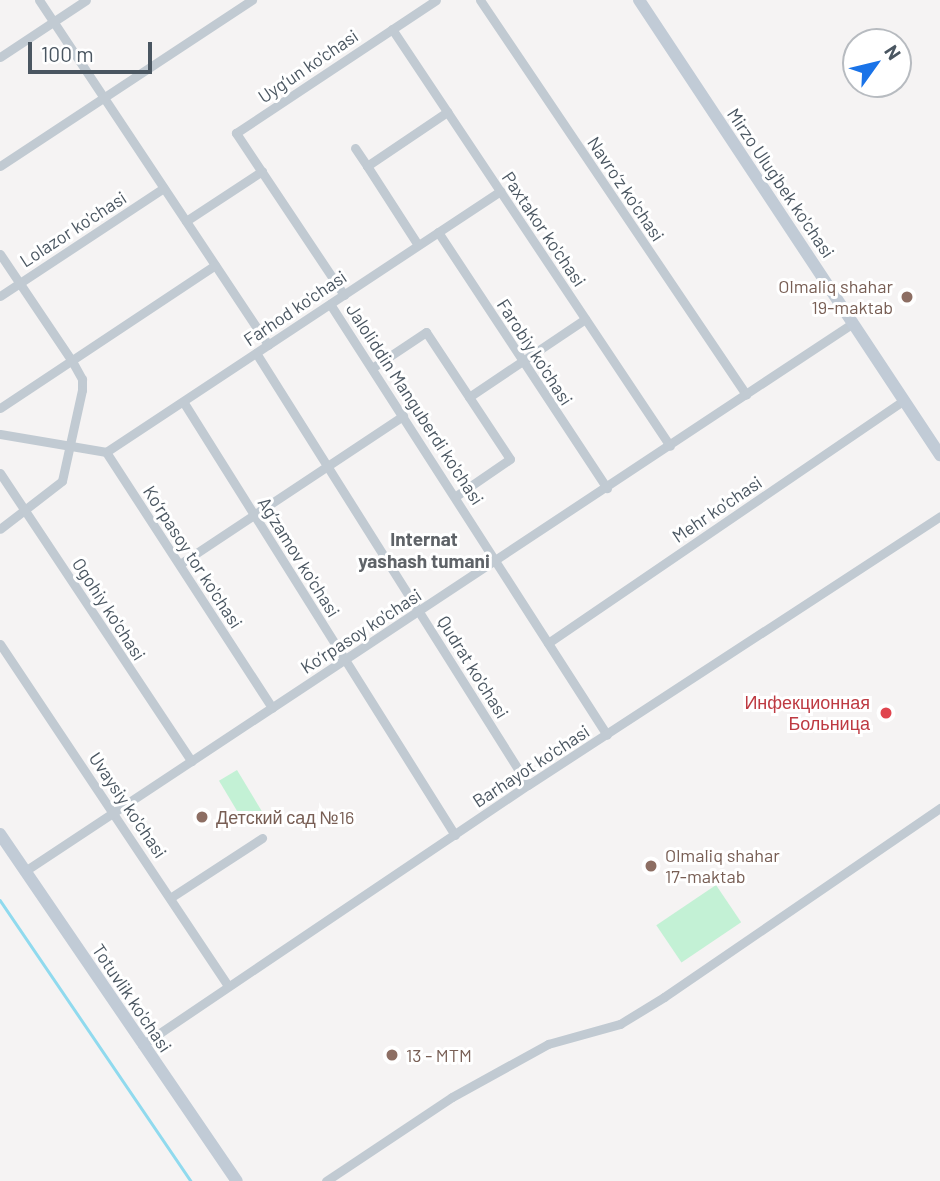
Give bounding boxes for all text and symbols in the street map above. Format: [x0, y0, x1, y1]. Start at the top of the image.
street label: Uyg‘un ko'chasi [254, 25, 362, 107]
scale bar [32, 28, 156, 72]
north arrow [842, 28, 912, 98]
text: N [880, 40, 906, 64]
text: 100 m [41, 41, 94, 66]
street label: Mirzo Ulug'bek ko'chasi [723, 104, 839, 262]
street label: Navro‘z ko'chasi [583, 133, 669, 245]
street label: Paxtakor ko'chasi [498, 167, 590, 291]
street label: Lolazor ko'chasi [16, 187, 130, 271]
street label: Farhod ko'chasi [239, 266, 351, 350]
place label: Olmaliq shahar 19-maktab [778, 276, 893, 318]
marker: Olmaliq shahar 19-maktab [899, 289, 915, 305]
street label: Farobiy ko'chasi [493, 295, 577, 409]
street label: Jaloliddin Manguberdi ko'chasi [342, 299, 488, 509]
street label: Mehr ko'chasi [668, 471, 766, 547]
street label: Ko‘rpasoy tor ko'chasi [139, 482, 247, 632]
street label: Ag‘zamov ko'chasi [253, 493, 345, 621]
district label: Internat yashash tumani [358, 528, 490, 572]
street label: Ogohiy ko'chasi [68, 554, 150, 664]
street label: Ko‘rpasoy ko'chasi [297, 584, 425, 678]
street label: Qudrat ko'chasi [433, 612, 513, 722]
place label: Инфекционная Больница [744, 692, 870, 734]
marker: Инфекционная Больница [876, 703, 896, 723]
street label: Barhayot ko'chasi [469, 720, 593, 812]
street label: Uvaysiy ko'chasi [85, 748, 171, 862]
place label: Детский сад №16 [216, 806, 354, 828]
marker: Детский сад №16 [194, 809, 210, 825]
place label: Olmaliq shahar 17-maktab [665, 845, 780, 888]
marker: Olmaliq shahar 17-maktab [643, 858, 659, 874]
street label: Totuvlik ko'chasi [88, 940, 176, 1056]
place label: 13 - MTM [406, 1044, 472, 1066]
marker: 13 - MTM [384, 1047, 400, 1063]

